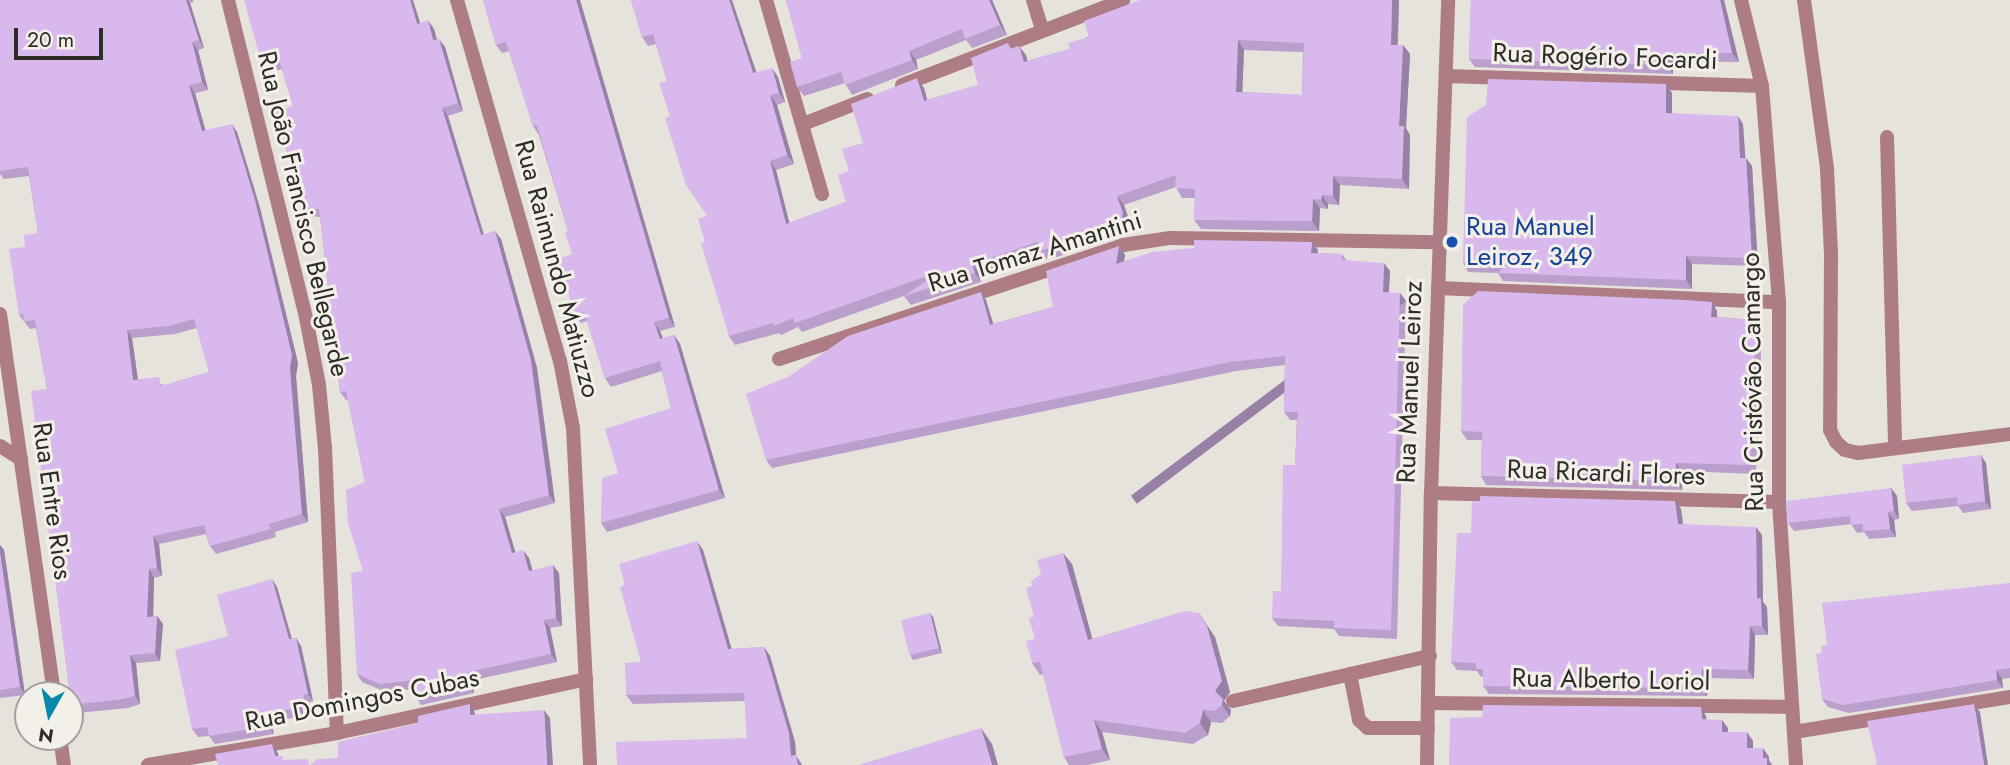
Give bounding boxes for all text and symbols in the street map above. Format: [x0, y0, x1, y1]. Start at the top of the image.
scale bar [18, 14, 107, 58]
text: 20 m [27, 25, 74, 55]
street label: Rua Rogério Focardi [1492, 37, 1718, 77]
street label: Rua João Francisco Bellegarde [250, 48, 356, 380]
street label: Rua Raimundo Matiuzzo [508, 137, 606, 401]
street label: Rua Tomaz Amantini [924, 205, 1146, 299]
place label: Rua Manuel Leiroz, 349 [1466, 211, 1595, 272]
marker: Rua Manuel Leiroz, 349 [1444, 234, 1460, 250]
street label: Rua Cristóvão Camargo [1735, 252, 1771, 512]
street label: Rua Manuel Leiroz [1391, 280, 1429, 484]
street label: Rua Entre Rios [26, 420, 78, 582]
street label: Rua Ricardi Flores [1506, 454, 1706, 492]
street label: Rua Domingos Cubas [242, 662, 482, 738]
street label: Rua Alberto Loriol [1511, 663, 1711, 697]
north arrow [14, 681, 84, 751]
text: N [36, 721, 56, 750]

